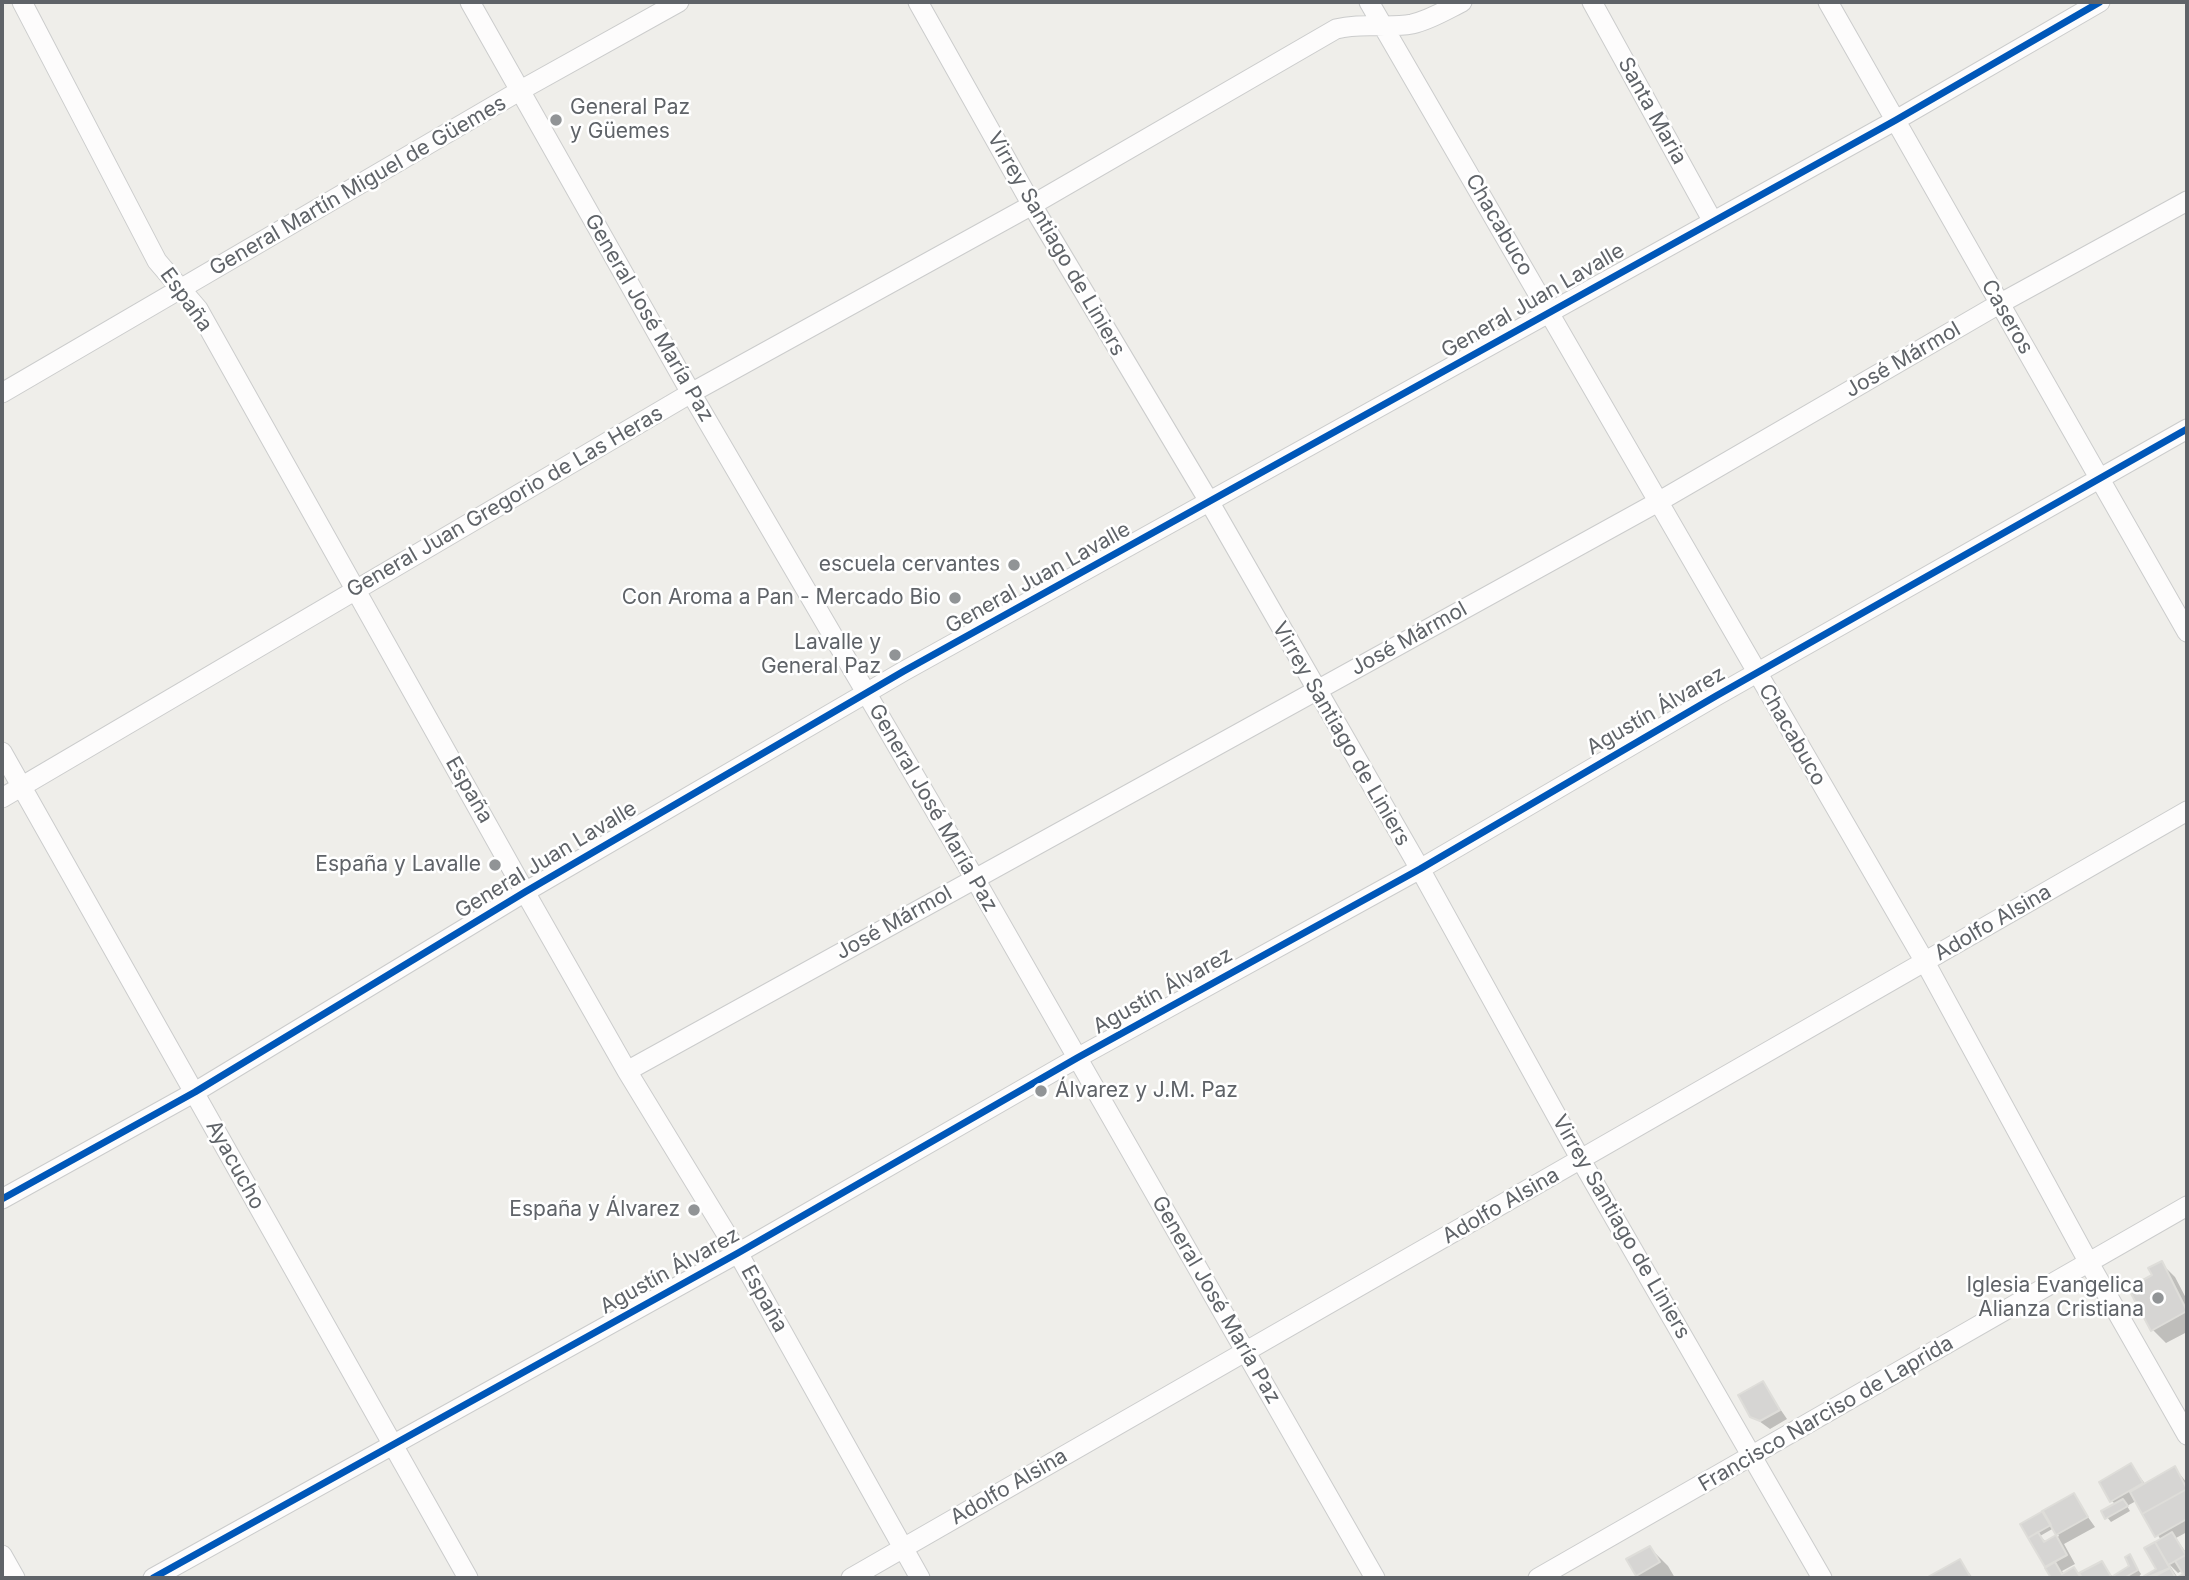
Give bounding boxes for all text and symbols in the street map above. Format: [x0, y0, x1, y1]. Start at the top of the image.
street label: Santa Maria [1612, 53, 1692, 169]
street label: General Martín Miguel de Güemes [205, 91, 511, 281]
place label: General Paz y Güemes [570, 95, 690, 145]
marker: General Paz y Güemes [548, 112, 564, 128]
street label: Virrey Santiago de Liniers [981, 128, 1131, 360]
street label: Chacabuco [1460, 170, 1538, 280]
street label: General José María Paz [579, 210, 719, 426]
street label: General Juan Lavalle [1437, 238, 1629, 364]
street label: España [154, 263, 218, 337]
street label: Caseros [1976, 275, 2038, 359]
street label: José Mármol [1841, 317, 1965, 403]
street label: General Juan Gregorio de Las Heras [342, 401, 668, 603]
street label: General Juan Lavalle [941, 517, 1135, 639]
place label: escuela cervantes [819, 552, 1000, 578]
marker: escuela cervantes [1006, 557, 1022, 573]
place label: Con Aroma a Pan - Mercado Bio [622, 585, 941, 611]
marker: Con Aroma a Pan - Mercado Bio [947, 590, 963, 606]
street label: José Mármol [1347, 597, 1471, 681]
street label: Virrey Santiago de Liniers [1266, 618, 1416, 850]
place label: Lavalle y General Paz [761, 630, 881, 680]
marker: Lavalle y General Paz [887, 647, 903, 663]
street label: Agustín Álvarez [1582, 661, 1730, 761]
street label: Chacabuco [1753, 680, 1831, 790]
street label: General José María Paz [863, 700, 1003, 916]
street label: España [440, 752, 498, 828]
street label: General Juan Lavalle [451, 796, 641, 924]
place label: España y Lavalle [315, 852, 481, 878]
marker: España y Lavalle [487, 857, 503, 873]
street label: Adolfo Alsina [1930, 879, 2056, 967]
street label: José Mármol [832, 881, 956, 965]
street label: Agustín Álvarez [1089, 942, 1237, 1040]
place label: Álvarez y J.M. Paz [1055, 1078, 1238, 1104]
marker: Álvarez y J.M. Paz [1033, 1083, 1049, 1099]
street label: Virrey Santiago de Liniers [1546, 1111, 1696, 1343]
street label: Ayacucho [200, 1116, 270, 1214]
street label: Adolfo Alsina [1438, 1162, 1564, 1250]
street label: General José María Paz [1146, 1192, 1286, 1408]
place label: España y Álvarez [509, 1197, 680, 1223]
marker: España y Álvarez [686, 1202, 702, 1218]
street label: Agustín Álvarez [596, 1222, 744, 1320]
street label: España [735, 1261, 793, 1337]
place label: Iglesia Evangelica Alianza Cristiana [1966, 1273, 2144, 1323]
marker: Iglesia Evangelica Alianza Cristiana [2150, 1290, 2166, 1306]
street label: Francisco Narciso de Laprida [1694, 1331, 1958, 1497]
street label: Adolfo Alsina [946, 1443, 1072, 1531]

